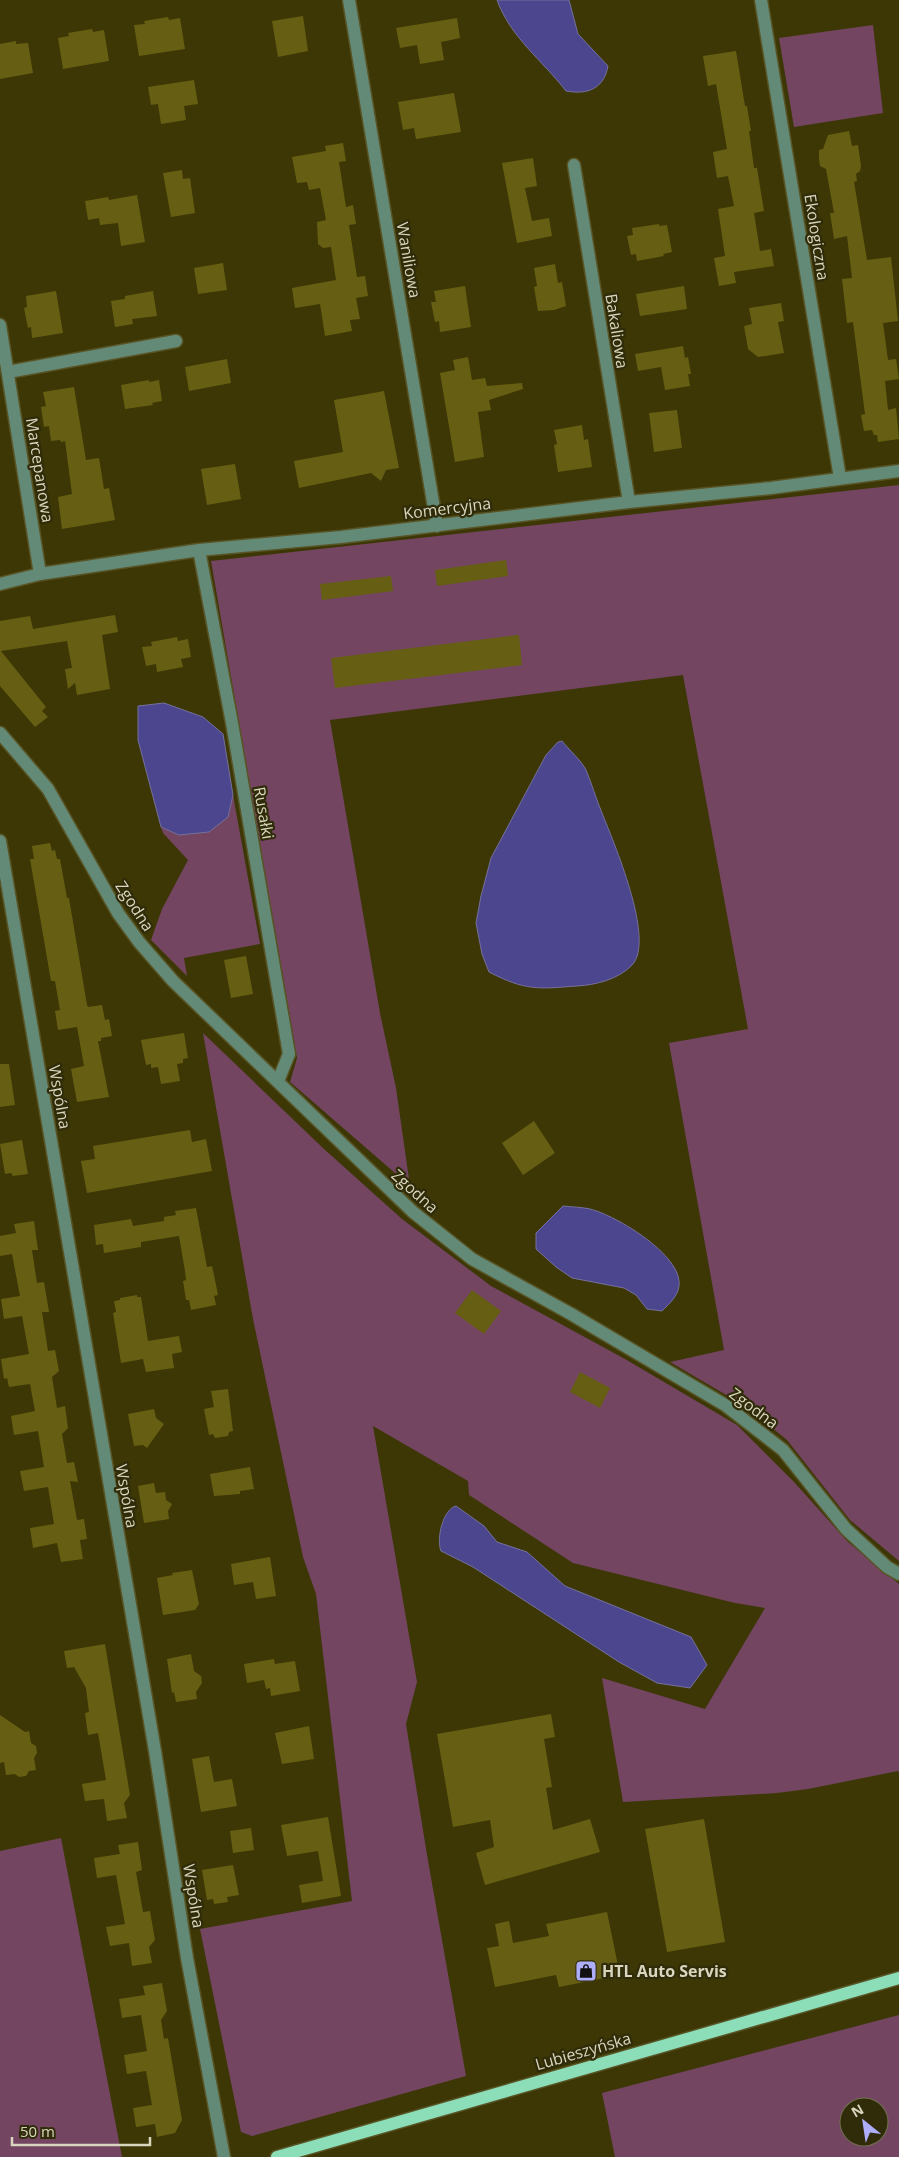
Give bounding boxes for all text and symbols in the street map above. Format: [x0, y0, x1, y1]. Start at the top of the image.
street label: Ekologiczna [799, 192, 835, 282]
street label: Waniliowa [392, 220, 426, 300]
street label: Bakaliowa [600, 292, 634, 370]
street label: Marcepanowa [21, 416, 59, 524]
street label: Komercyjna [402, 492, 492, 524]
street label: Rusałki [249, 785, 279, 841]
street label: Zgodna [111, 877, 159, 935]
street label: Wspólna [44, 1063, 76, 1131]
street label: Zgodna [387, 1164, 443, 1218]
street label: Zgodna [725, 1382, 783, 1434]
street label: Wspólna [111, 1462, 143, 1530]
street label: Wspólna [178, 1862, 210, 1930]
shop icon: HTL Auto Servis [574, 1959, 598, 1983]
place label: HTL Auto Servis [602, 1960, 727, 1982]
street label: Lubieszyńska [532, 2027, 634, 2075]
north arrow [839, 2097, 889, 2147]
text: N [848, 2099, 867, 2121]
scale bar [12, 2114, 150, 2146]
text: 50 m [20, 2121, 55, 2141]

